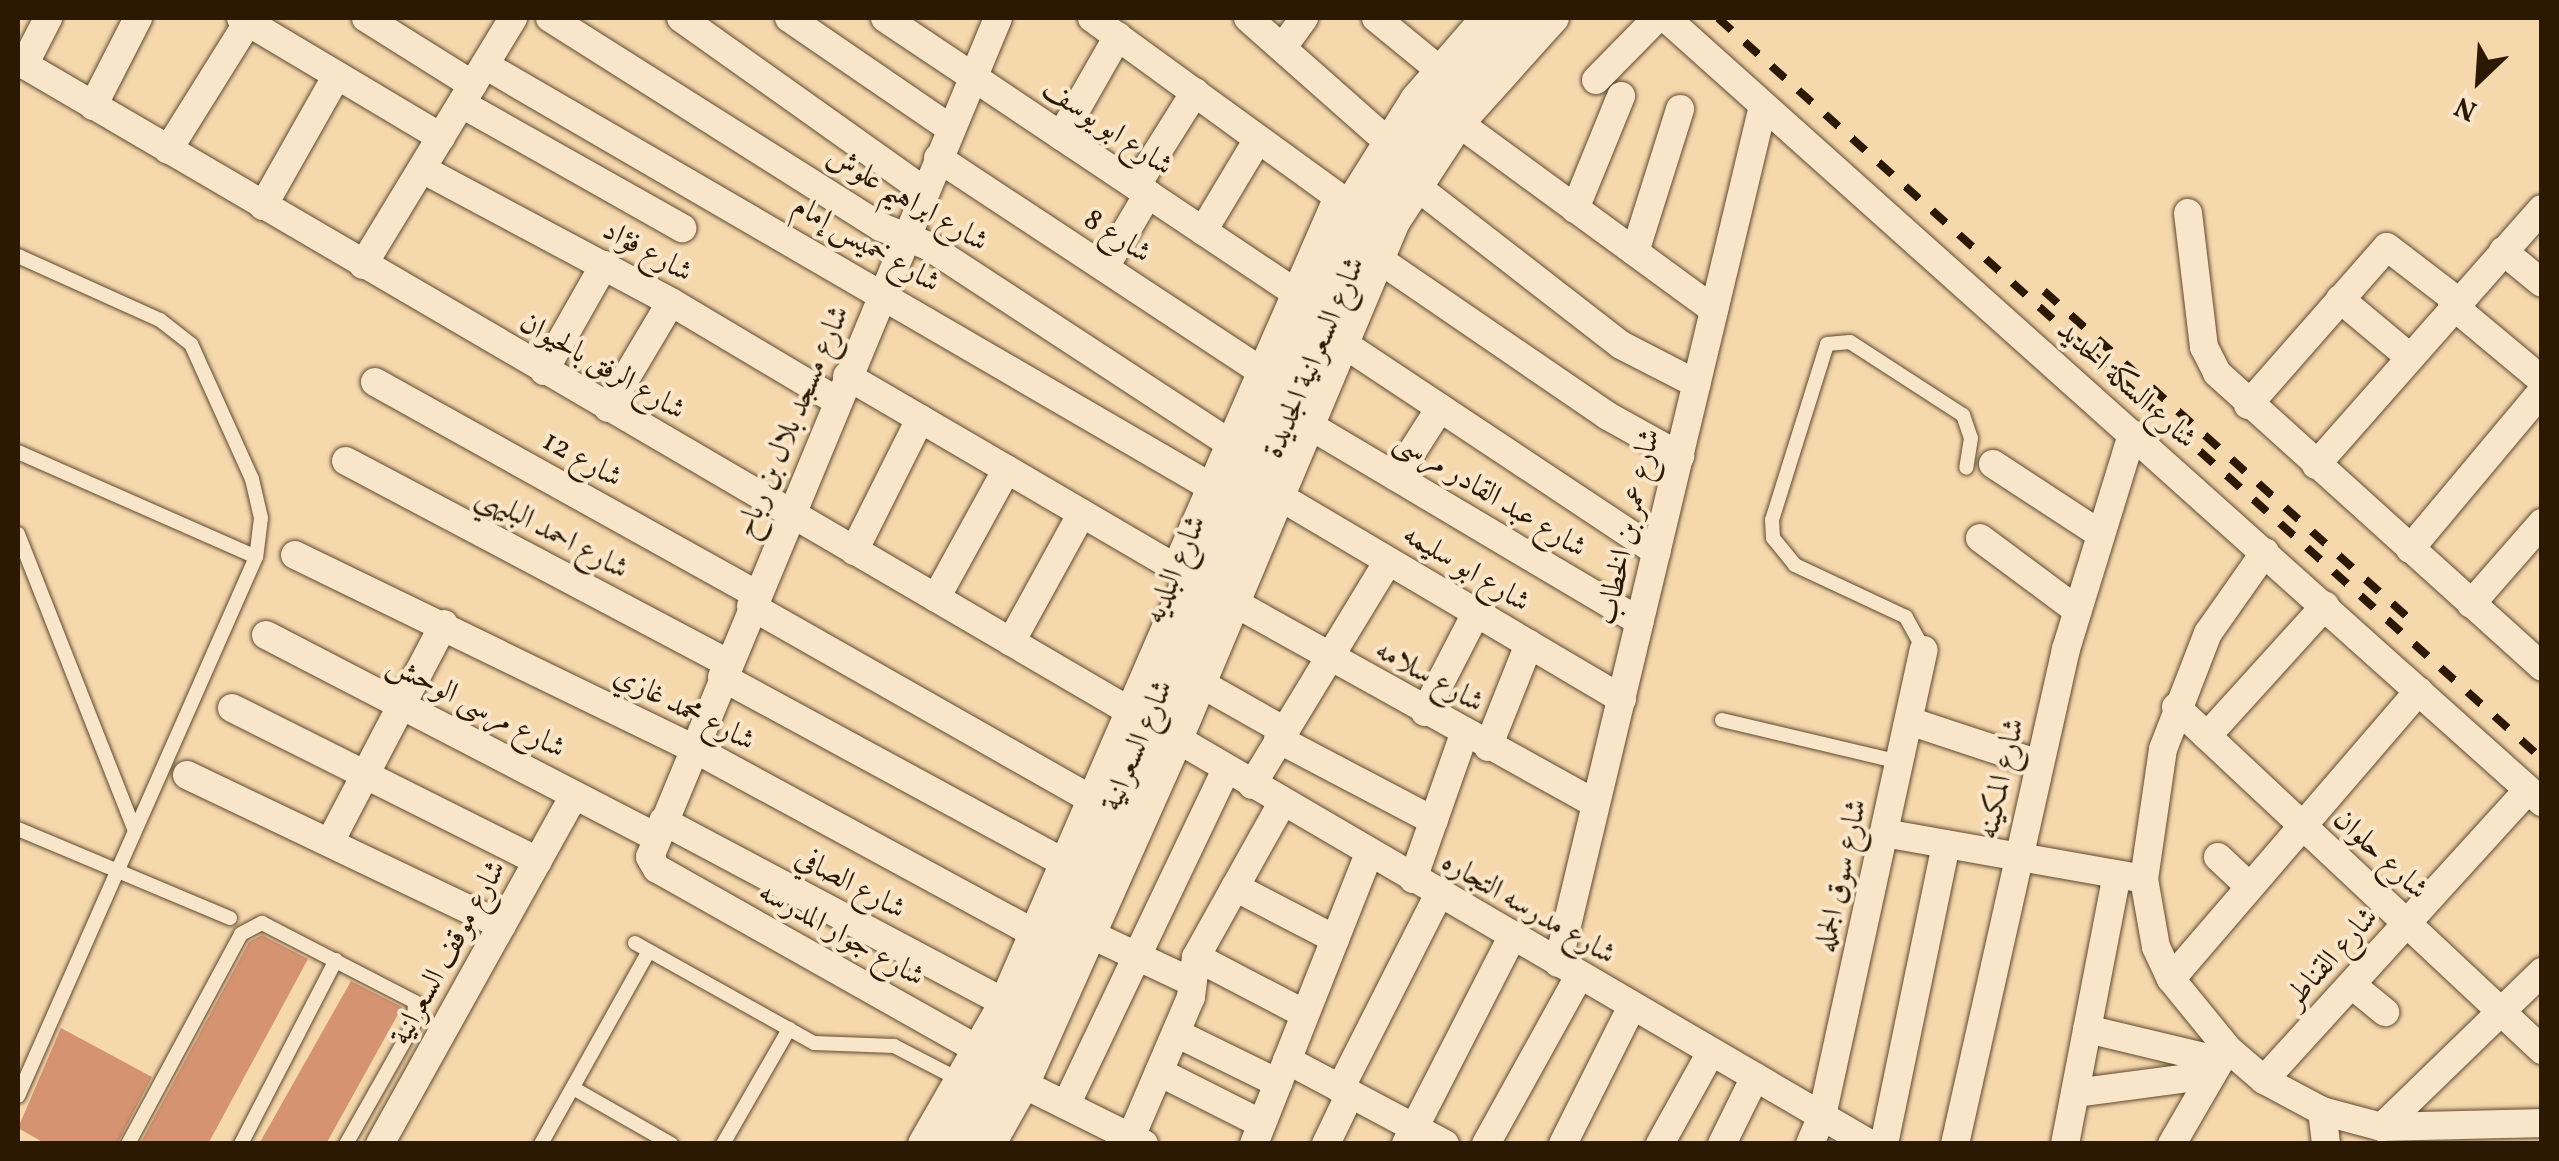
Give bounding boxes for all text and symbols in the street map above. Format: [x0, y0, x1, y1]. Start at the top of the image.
north arrow [2429, 30, 2529, 130]
street label: شارع ابو يوسف [1035, 71, 1179, 185]
text: N [2449, 86, 2484, 130]
street label: شارع ابراهيم علوش [820, 139, 994, 261]
street label: شارع خميس إمام [786, 188, 946, 302]
street label: شارع 8 [1076, 202, 1158, 272]
street label: شارع فؤاد [596, 213, 698, 291]
street label: شارع السعرانية الجديدة [1256, 252, 1374, 464]
street label: شارع مسجد بلال بن رباح [728, 300, 858, 544]
street label: شارع الرفق بالحيوان [513, 305, 691, 429]
street label: شارع السكة الحديد [2049, 313, 2203, 457]
street label: شارع 12 [536, 423, 628, 497]
street label: شارع عبد القادر مرسى [1387, 423, 1593, 567]
street label: شارع عمر بن الخطاب [1589, 425, 1669, 629]
street label: شارع احمد البليهي [470, 478, 634, 588]
street label: شارع البلديه [1137, 510, 1215, 630]
street label: شارع ابو سليمه [1396, 517, 1536, 621]
street label: شارع سلامه [1368, 632, 1490, 722]
street label: شارع مرسى الوحش [381, 647, 571, 767]
street label: شارع محمد غازي [607, 658, 761, 760]
street label: شارع السعرانية [1094, 675, 1182, 817]
street label: شارع المكينه [1971, 715, 2033, 843]
street label: شارع سوق الجمله [1808, 796, 1876, 956]
street label: شارع حلوان [2325, 802, 2435, 908]
street label: شارع الصافي [789, 840, 911, 928]
street label: شارع مدرسه التجاره [1434, 845, 1622, 973]
street label: شارع موقف السعرانية [383, 854, 515, 1052]
street label: شارع جوار المدرسه [752, 875, 930, 995]
street label: شارع القناطر [2278, 900, 2386, 1016]

